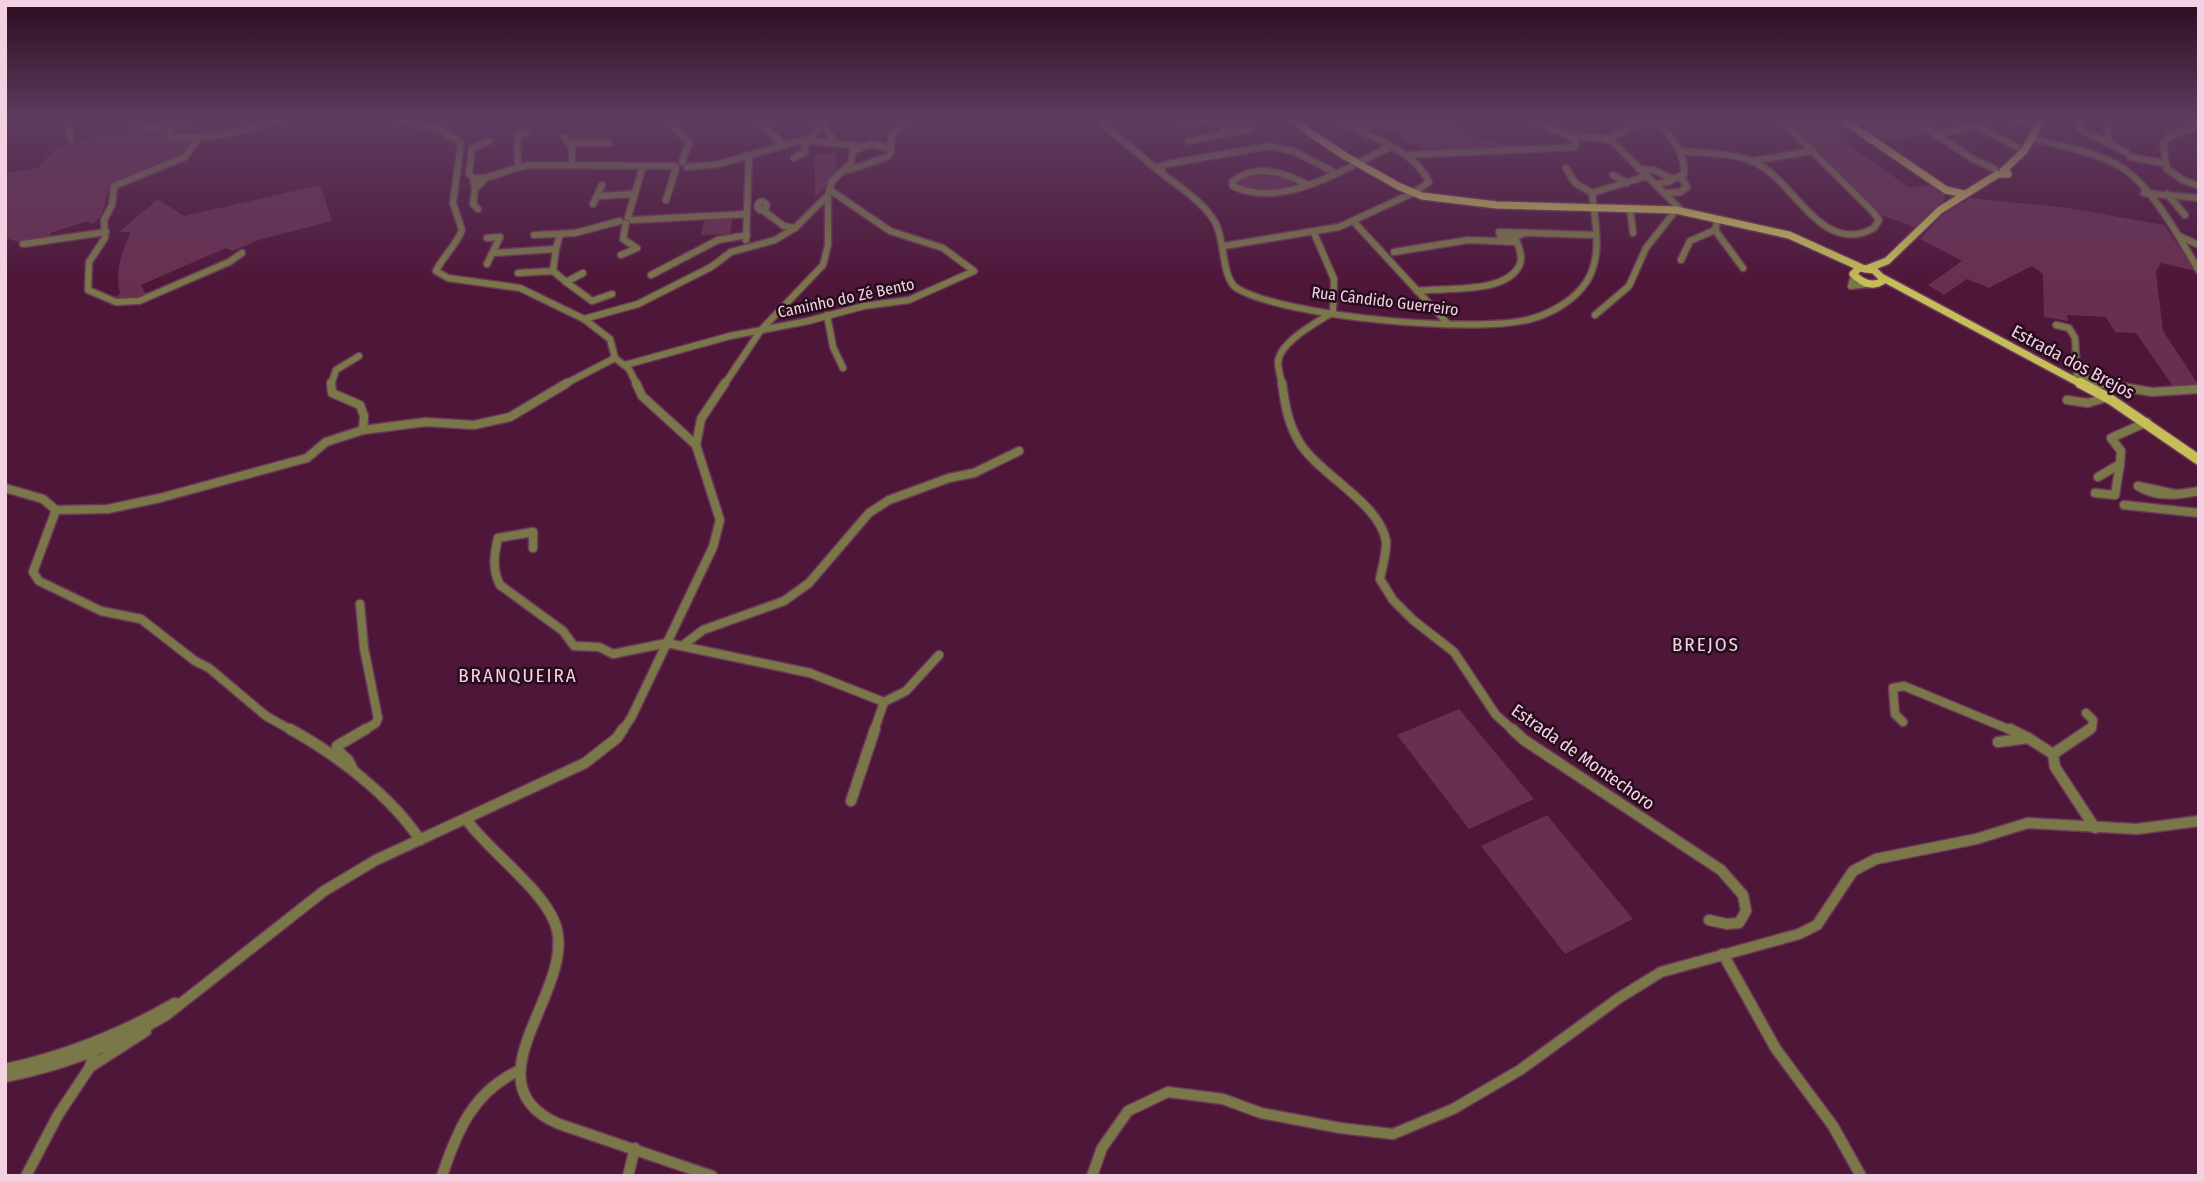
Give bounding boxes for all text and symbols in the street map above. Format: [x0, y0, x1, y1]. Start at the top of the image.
street label: Caminho do Zé Bento [776, 274, 916, 322]
street label: Rua Cândido Guerreiro [1310, 283, 1460, 319]
street label: Estrada dos Brejos [2008, 320, 2139, 404]
district label: BREJOS [1672, 633, 1740, 656]
district label: BRANQUEIRA [458, 664, 578, 687]
street label: Estrada de Montechoro [1507, 699, 1659, 815]

